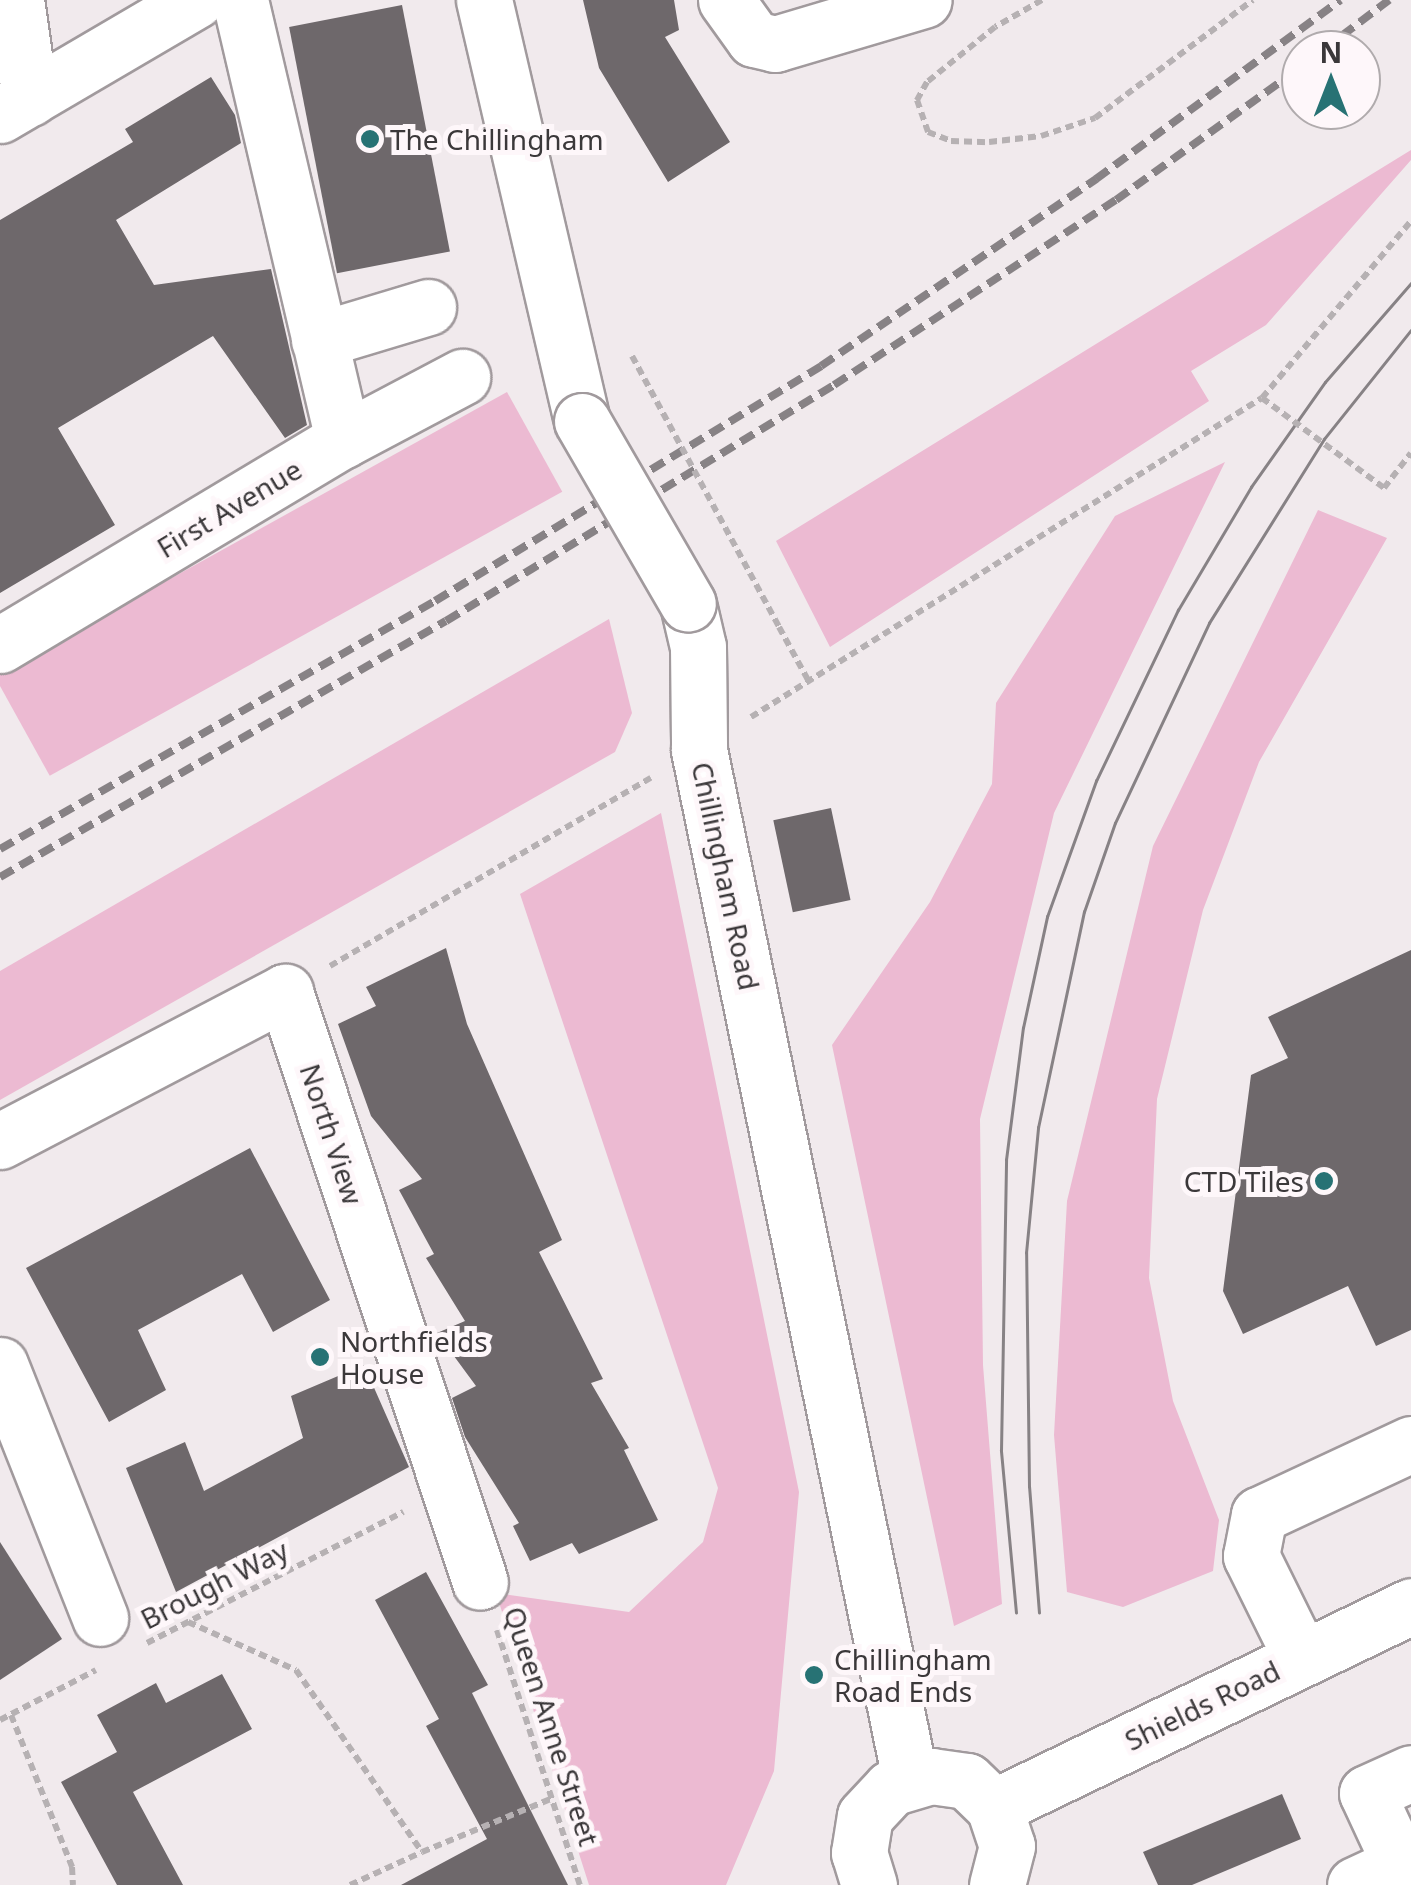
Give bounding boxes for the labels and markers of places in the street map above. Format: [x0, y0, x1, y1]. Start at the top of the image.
place label: The Chillingham [390, 122, 604, 156]
marker: The Chillingham [359, 128, 381, 150]
place label: CTD Tiles [1184, 1164, 1304, 1198]
marker: CTD Tiles [1313, 1170, 1335, 1192]
place label: Northfields House [340, 1324, 488, 1390]
marker: Northfields House [309, 1346, 331, 1368]
place label: Chillingham Road Ends [834, 1642, 992, 1708]
marker: Chillingham Road Ends [803, 1664, 825, 1686]

